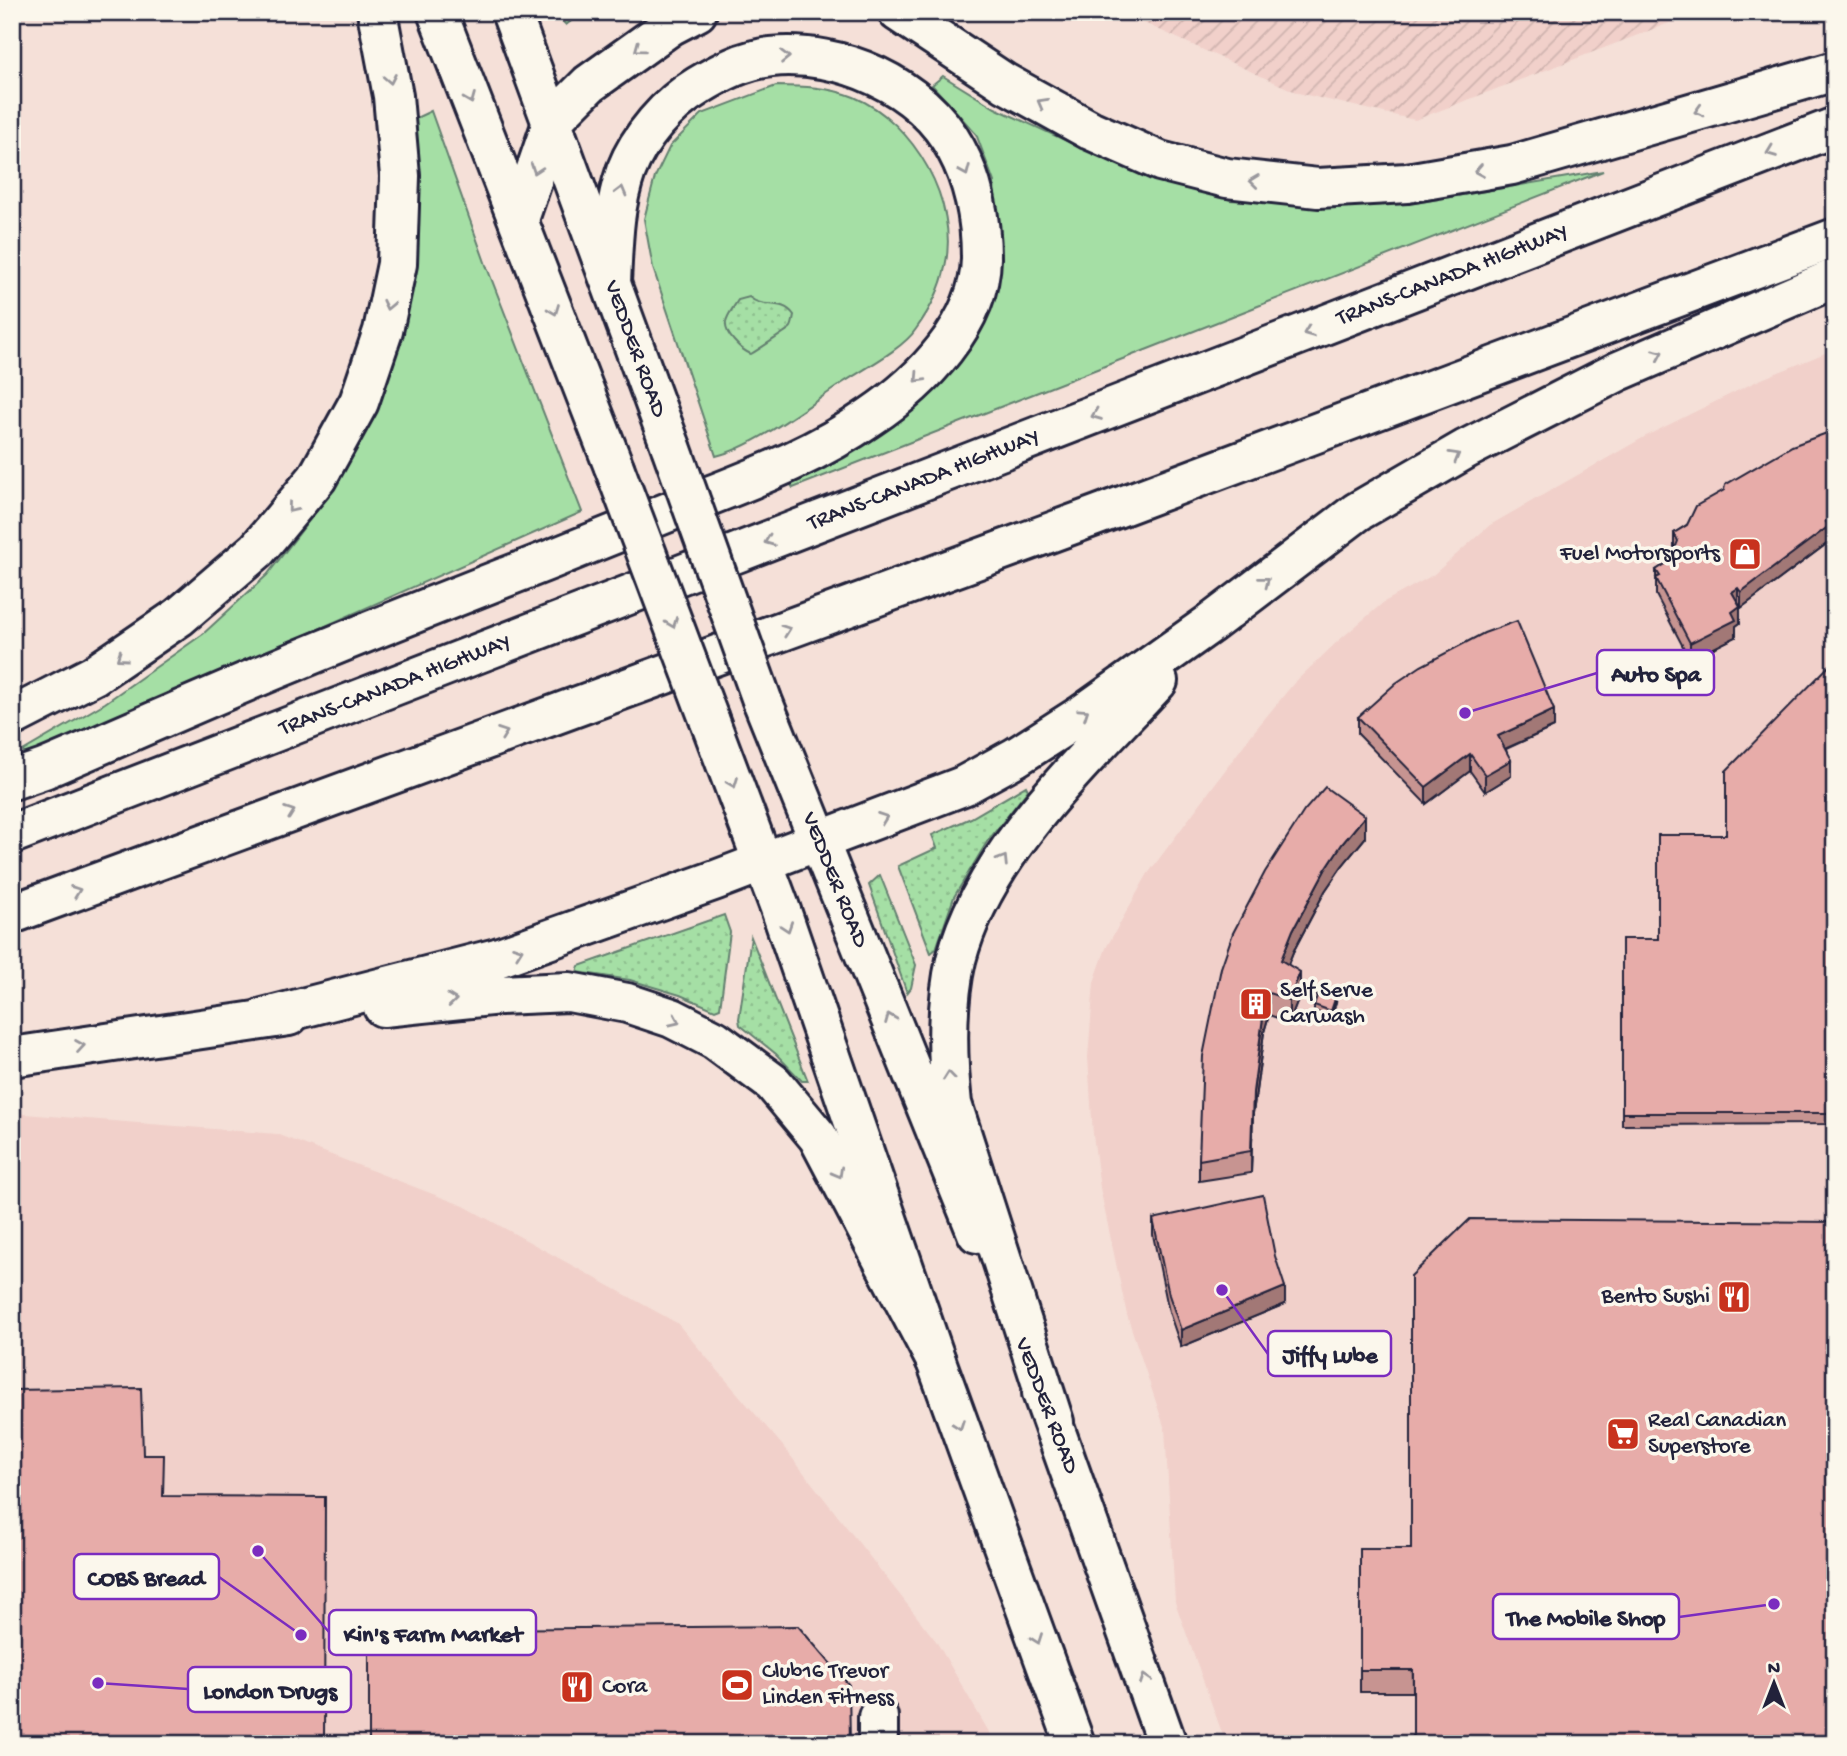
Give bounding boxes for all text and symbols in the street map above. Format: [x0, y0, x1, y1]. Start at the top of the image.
one-way arrow [634, 40, 647, 52]
one-way arrow [780, 49, 791, 65]
one-way arrow [382, 73, 397, 85]
one-way arrow [462, 92, 476, 104]
one-way arrow [1037, 98, 1049, 111]
one-way arrow [1693, 103, 1705, 117]
one-way arrow [1766, 144, 1778, 158]
one-way arrow [530, 163, 544, 175]
one-way arrow [1474, 163, 1485, 178]
one-way arrow [957, 164, 971, 176]
one-way arrow [1248, 173, 1259, 188]
one-way arrow [613, 185, 627, 197]
street label: TRANS-CANADA HIGHWAY [1331, 218, 1572, 333]
street label: VEDDER ROAD [597, 276, 673, 422]
one-way arrow [382, 299, 397, 311]
one-way arrow [546, 304, 560, 316]
one-way arrow [1303, 324, 1315, 338]
one-way arrow [1650, 348, 1663, 362]
one-way arrow [915, 370, 927, 383]
one-way arrow [1090, 406, 1102, 420]
street label: TRANS-CANADA HIGHWAY [802, 423, 1043, 538]
one-way arrow [1447, 451, 1460, 464]
one-way arrow [287, 501, 300, 513]
one-way arrow [764, 532, 776, 546]
shop icon: Fuel Motorsports [1726, 535, 1764, 573]
place label: Fuel Motorsports [1559, 541, 1721, 568]
one-way arrow [1257, 576, 1270, 589]
one-way arrow [664, 616, 678, 628]
one-way arrow [779, 624, 791, 638]
street label: TRANS-CANADA HIGHWAY [274, 628, 515, 743]
one-way arrow [116, 649, 129, 661]
callout: Auto Spa [1597, 650, 1714, 695]
text: Auto Spa [1610, 662, 1702, 691]
one-way arrow [1076, 709, 1089, 721]
one-way arrow [497, 728, 509, 742]
one-way arrow [725, 776, 739, 788]
one-way arrow [283, 806, 295, 820]
street label: VEDDER ROAD [795, 807, 874, 952]
one-way arrow [876, 813, 888, 827]
one-way arrow [995, 855, 1008, 868]
one-way arrow [70, 885, 82, 899]
one-way arrow [779, 920, 793, 932]
one-way arrow [511, 945, 523, 959]
place label: Self Serve Carwash [1280, 978, 1374, 1031]
building icon: Self Serve Carwash [1237, 985, 1275, 1023]
one-way arrow [447, 993, 458, 1008]
one-way arrow [668, 1013, 681, 1027]
one-way arrow [885, 1013, 899, 1025]
one-way arrow [74, 1039, 86, 1054]
one-way arrow [942, 1070, 957, 1081]
one-way arrow [830, 1166, 843, 1178]
restaurant icon: Bento Sushi [1715, 1278, 1753, 1316]
place label: Bento Sushi [1600, 1284, 1710, 1311]
callout: Jiffy Lube [1268, 1331, 1391, 1376]
street label: VEDDER ROAD [1007, 1333, 1085, 1479]
text: Jiffy Lube [1281, 1343, 1379, 1372]
place label: Real Canadian Superstore [1648, 1408, 1786, 1461]
supermarket icon: Real Canadian Superstore [1604, 1415, 1642, 1453]
one-way arrow [951, 1419, 965, 1431]
callout: COBS Bread [74, 1554, 219, 1599]
text: COBS Bread [87, 1566, 207, 1595]
callout: The Mobile Shop [1493, 1594, 1679, 1639]
text: The Mobile Shop [1505, 1606, 1666, 1635]
callout: Kin's Farm Market [329, 1610, 536, 1655]
text: Kin's Farm Market [343, 1622, 525, 1651]
one-way arrow [1029, 1632, 1043, 1645]
north arrow [1738, 1648, 1808, 1718]
text: N [1768, 1658, 1780, 1681]
place label: Club16 Trevor Linden Fitness [762, 1659, 894, 1712]
sports icon: Club16 Trevor Linden Fitness [718, 1666, 756, 1704]
callout: London Drugs [188, 1667, 351, 1712]
restaurant icon: Cora [558, 1668, 596, 1706]
one-way arrow [1139, 1673, 1153, 1686]
place label: Cora [602, 1674, 649, 1701]
text: London Drugs [203, 1679, 338, 1708]

